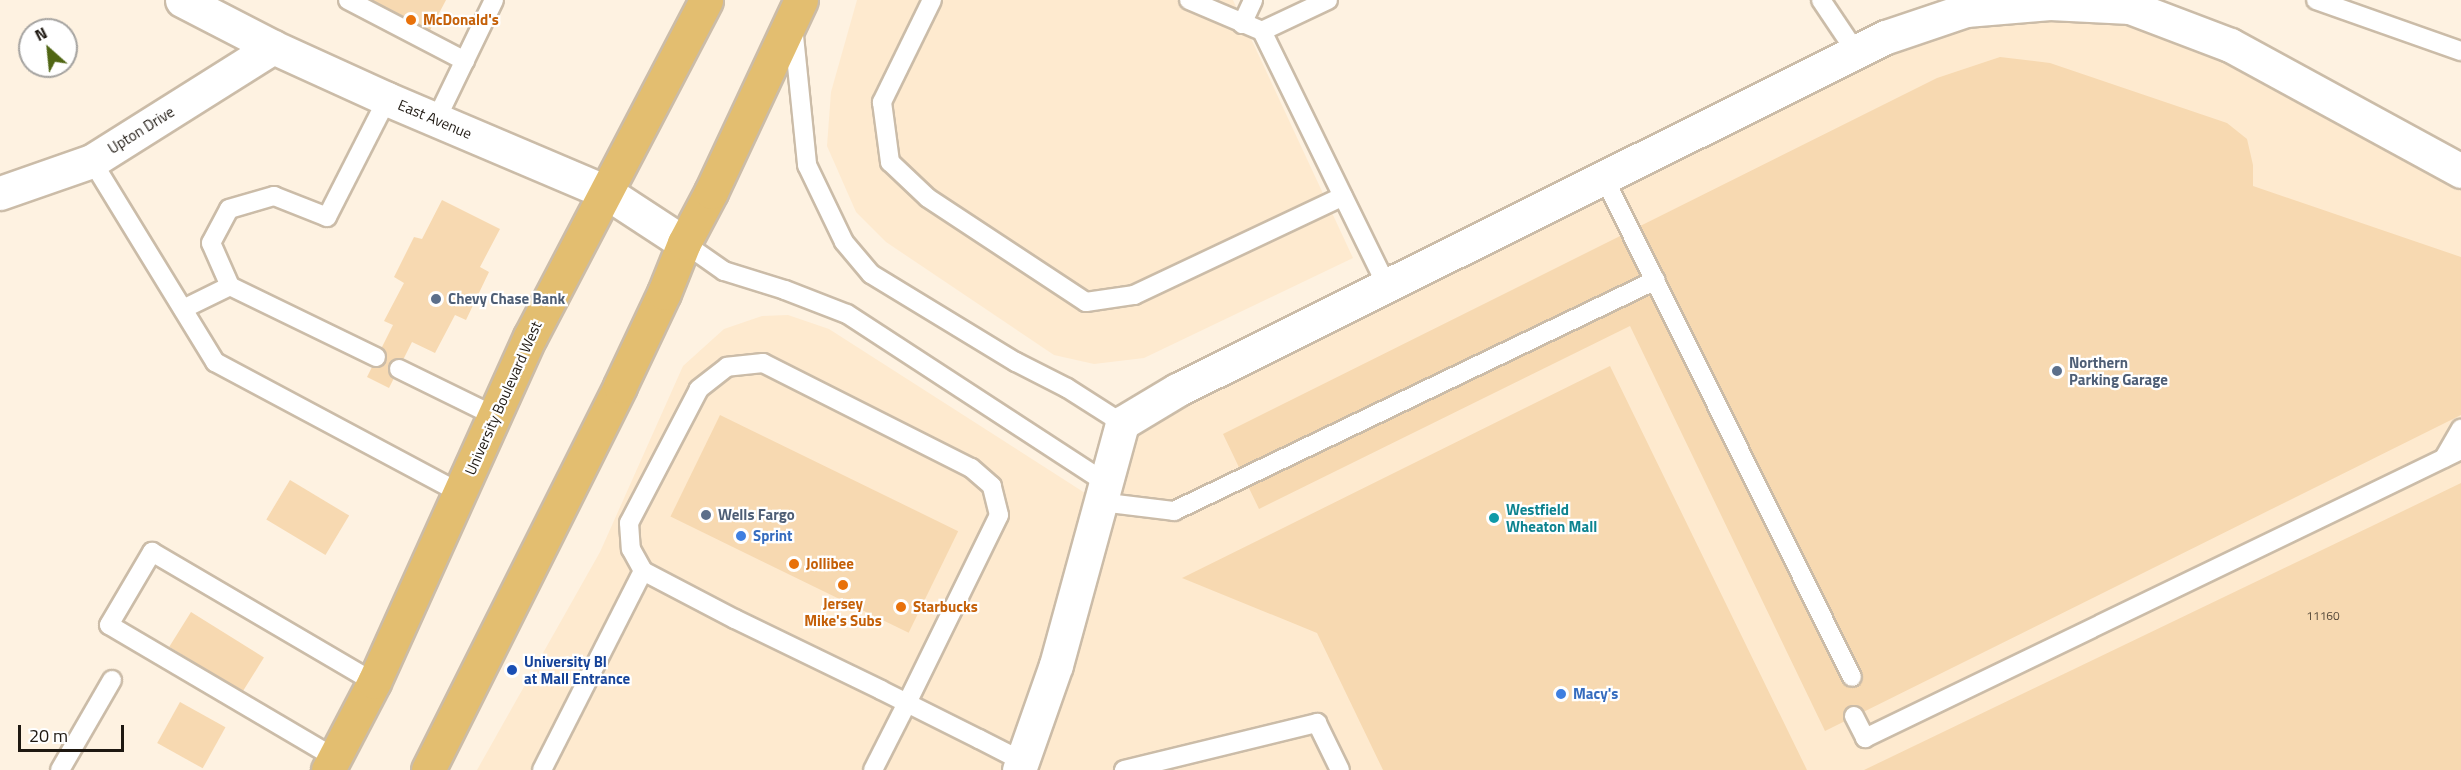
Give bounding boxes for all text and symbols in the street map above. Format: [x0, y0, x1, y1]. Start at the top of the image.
place label: McDonald's [423, 11, 499, 29]
marker: McDonald's [404, 13, 418, 27]
north arrow [18, 18, 78, 78]
text: N [30, 21, 51, 47]
street label: East Avenue [395, 95, 475, 143]
street label: Upton Drive [104, 103, 178, 157]
place label: Chevy Chase Bank [448, 290, 565, 308]
marker: Chevy Chase Bank [429, 292, 443, 306]
street label: University Boulevard West [461, 318, 545, 478]
place label: Northern Parking Garage [2069, 353, 2168, 388]
marker: Northern Parking Garage [2050, 364, 2064, 378]
place label: Westfield Wheaton Mall [1506, 500, 1597, 535]
place label: Wells Fargo [718, 506, 795, 524]
marker: Wells Fargo [699, 508, 713, 522]
marker: Westfield Wheaton Mall [1487, 511, 1501, 525]
place label: Sprint [753, 527, 793, 545]
marker: Sprint [734, 529, 748, 543]
place label: Jollibee [806, 555, 854, 573]
marker: Jollibee [787, 557, 801, 571]
marker: Jersey Mike's Subs [836, 578, 850, 592]
place label: Jersey Mike's Subs [804, 594, 882, 629]
place label: Starbucks [913, 598, 978, 616]
marker: Starbucks [894, 600, 908, 614]
house number: 11160 [2306, 609, 2340, 623]
place label: University Bl at Mall Entrance [524, 652, 630, 687]
marker: University Bl at Mall Entrance [505, 663, 519, 677]
place label: Macy's [1573, 685, 1618, 703]
marker: Macy's [1554, 687, 1568, 701]
scale bar [21, 713, 128, 751]
text: 20 m [29, 722, 68, 749]

